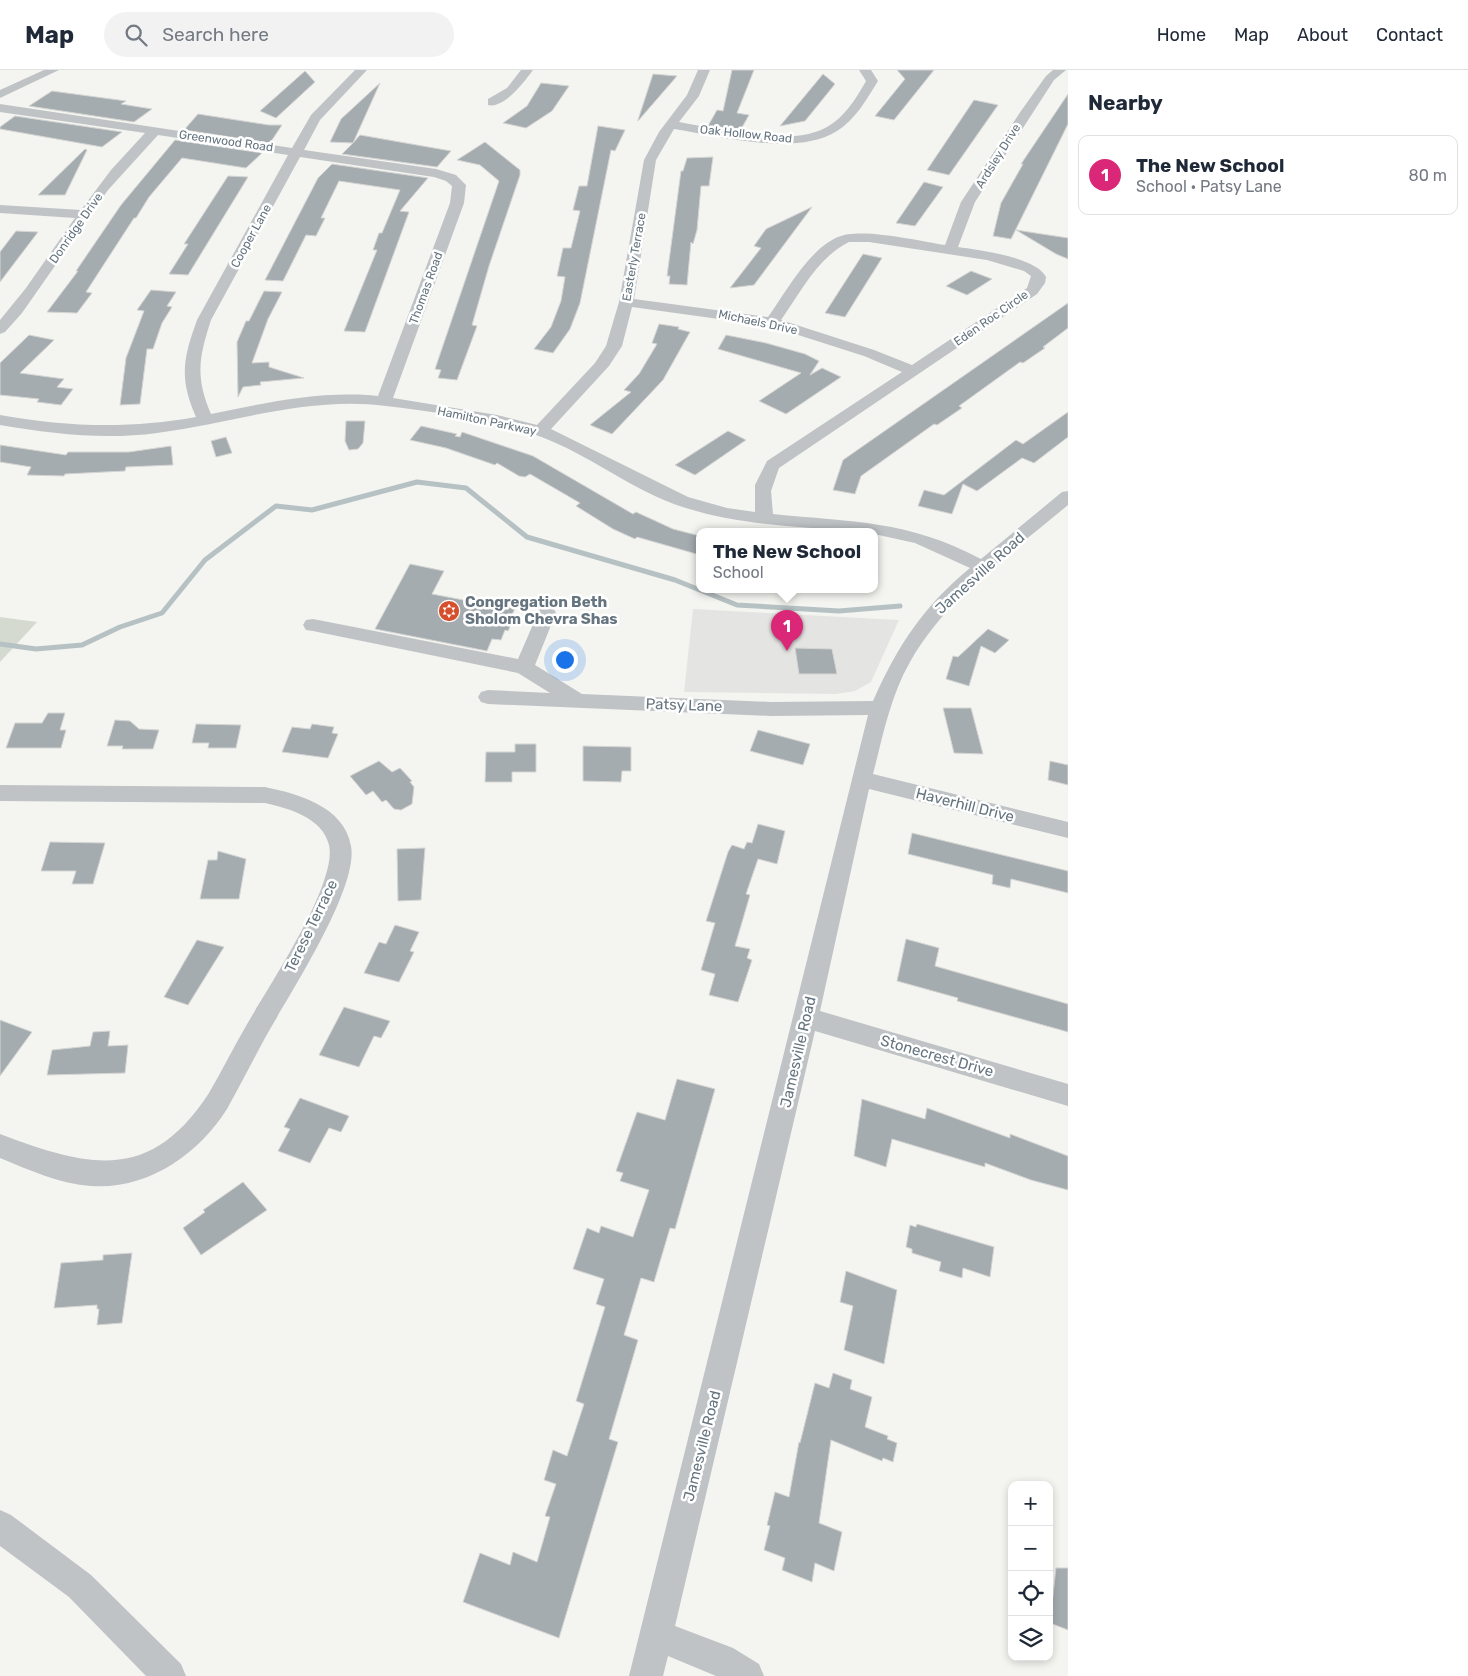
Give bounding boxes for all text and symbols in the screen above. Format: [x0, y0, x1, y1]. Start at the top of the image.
search box [104, 12, 454, 57]
text: Map [25, 21, 74, 49]
icon: search [122, 21, 150, 49]
text: Search here [162, 23, 269, 46]
text: Home [1157, 24, 1206, 46]
text: Map [1234, 24, 1269, 46]
text: About [1297, 24, 1348, 46]
text: Contact [1376, 24, 1443, 46]
text: Nearby [1088, 90, 1163, 115]
street label: Ardsley Drive [973, 121, 1023, 191]
street label: Oak Hollow Road [699, 122, 793, 146]
street label: Greenwood Road [178, 127, 274, 155]
text: The New School [1136, 154, 1284, 177]
text: 1 [1101, 166, 1109, 185]
text: 80 m [1409, 166, 1447, 185]
text: School · Patsy Lane [1136, 177, 1282, 196]
street label: Donridge Drive [47, 190, 106, 266]
street label: Cooper Lane [228, 202, 274, 270]
street label: Easterly Terrace [619, 212, 649, 302]
street label: Thomas Road [406, 250, 446, 326]
street label: Eden Roc Circle [951, 287, 1031, 349]
street label: Michaels Drive [717, 307, 799, 337]
street label: Hamilton Parkway [436, 404, 538, 438]
popup [696, 528, 878, 593]
street label: Jamesville Road [932, 528, 1028, 618]
text: The New School [713, 540, 861, 563]
text: School [713, 563, 764, 582]
place label: Congregation Beth Sholom Chevra Shas [465, 593, 618, 628]
synagogue icon: Congregation Beth Sholom Chevra Shas [437, 599, 461, 623]
pin: 1 [771, 610, 803, 651]
your location [552, 647, 578, 673]
street label: Patsy Lane [645, 695, 723, 715]
street label: Haverhill Drive [914, 784, 1016, 826]
street label: Terese Terrace [281, 877, 341, 975]
street label: Jamesville Road [776, 995, 820, 1109]
street label: Stonecrest Drive [878, 1031, 996, 1081]
street label: Jamesville Road [680, 1389, 724, 1503]
map controls [1008, 1481, 1053, 1661]
button: + [1008, 1481, 1053, 1526]
button: − [1008, 1526, 1053, 1571]
button: locate [1008, 1571, 1053, 1616]
button: layers [1008, 1616, 1053, 1661]

